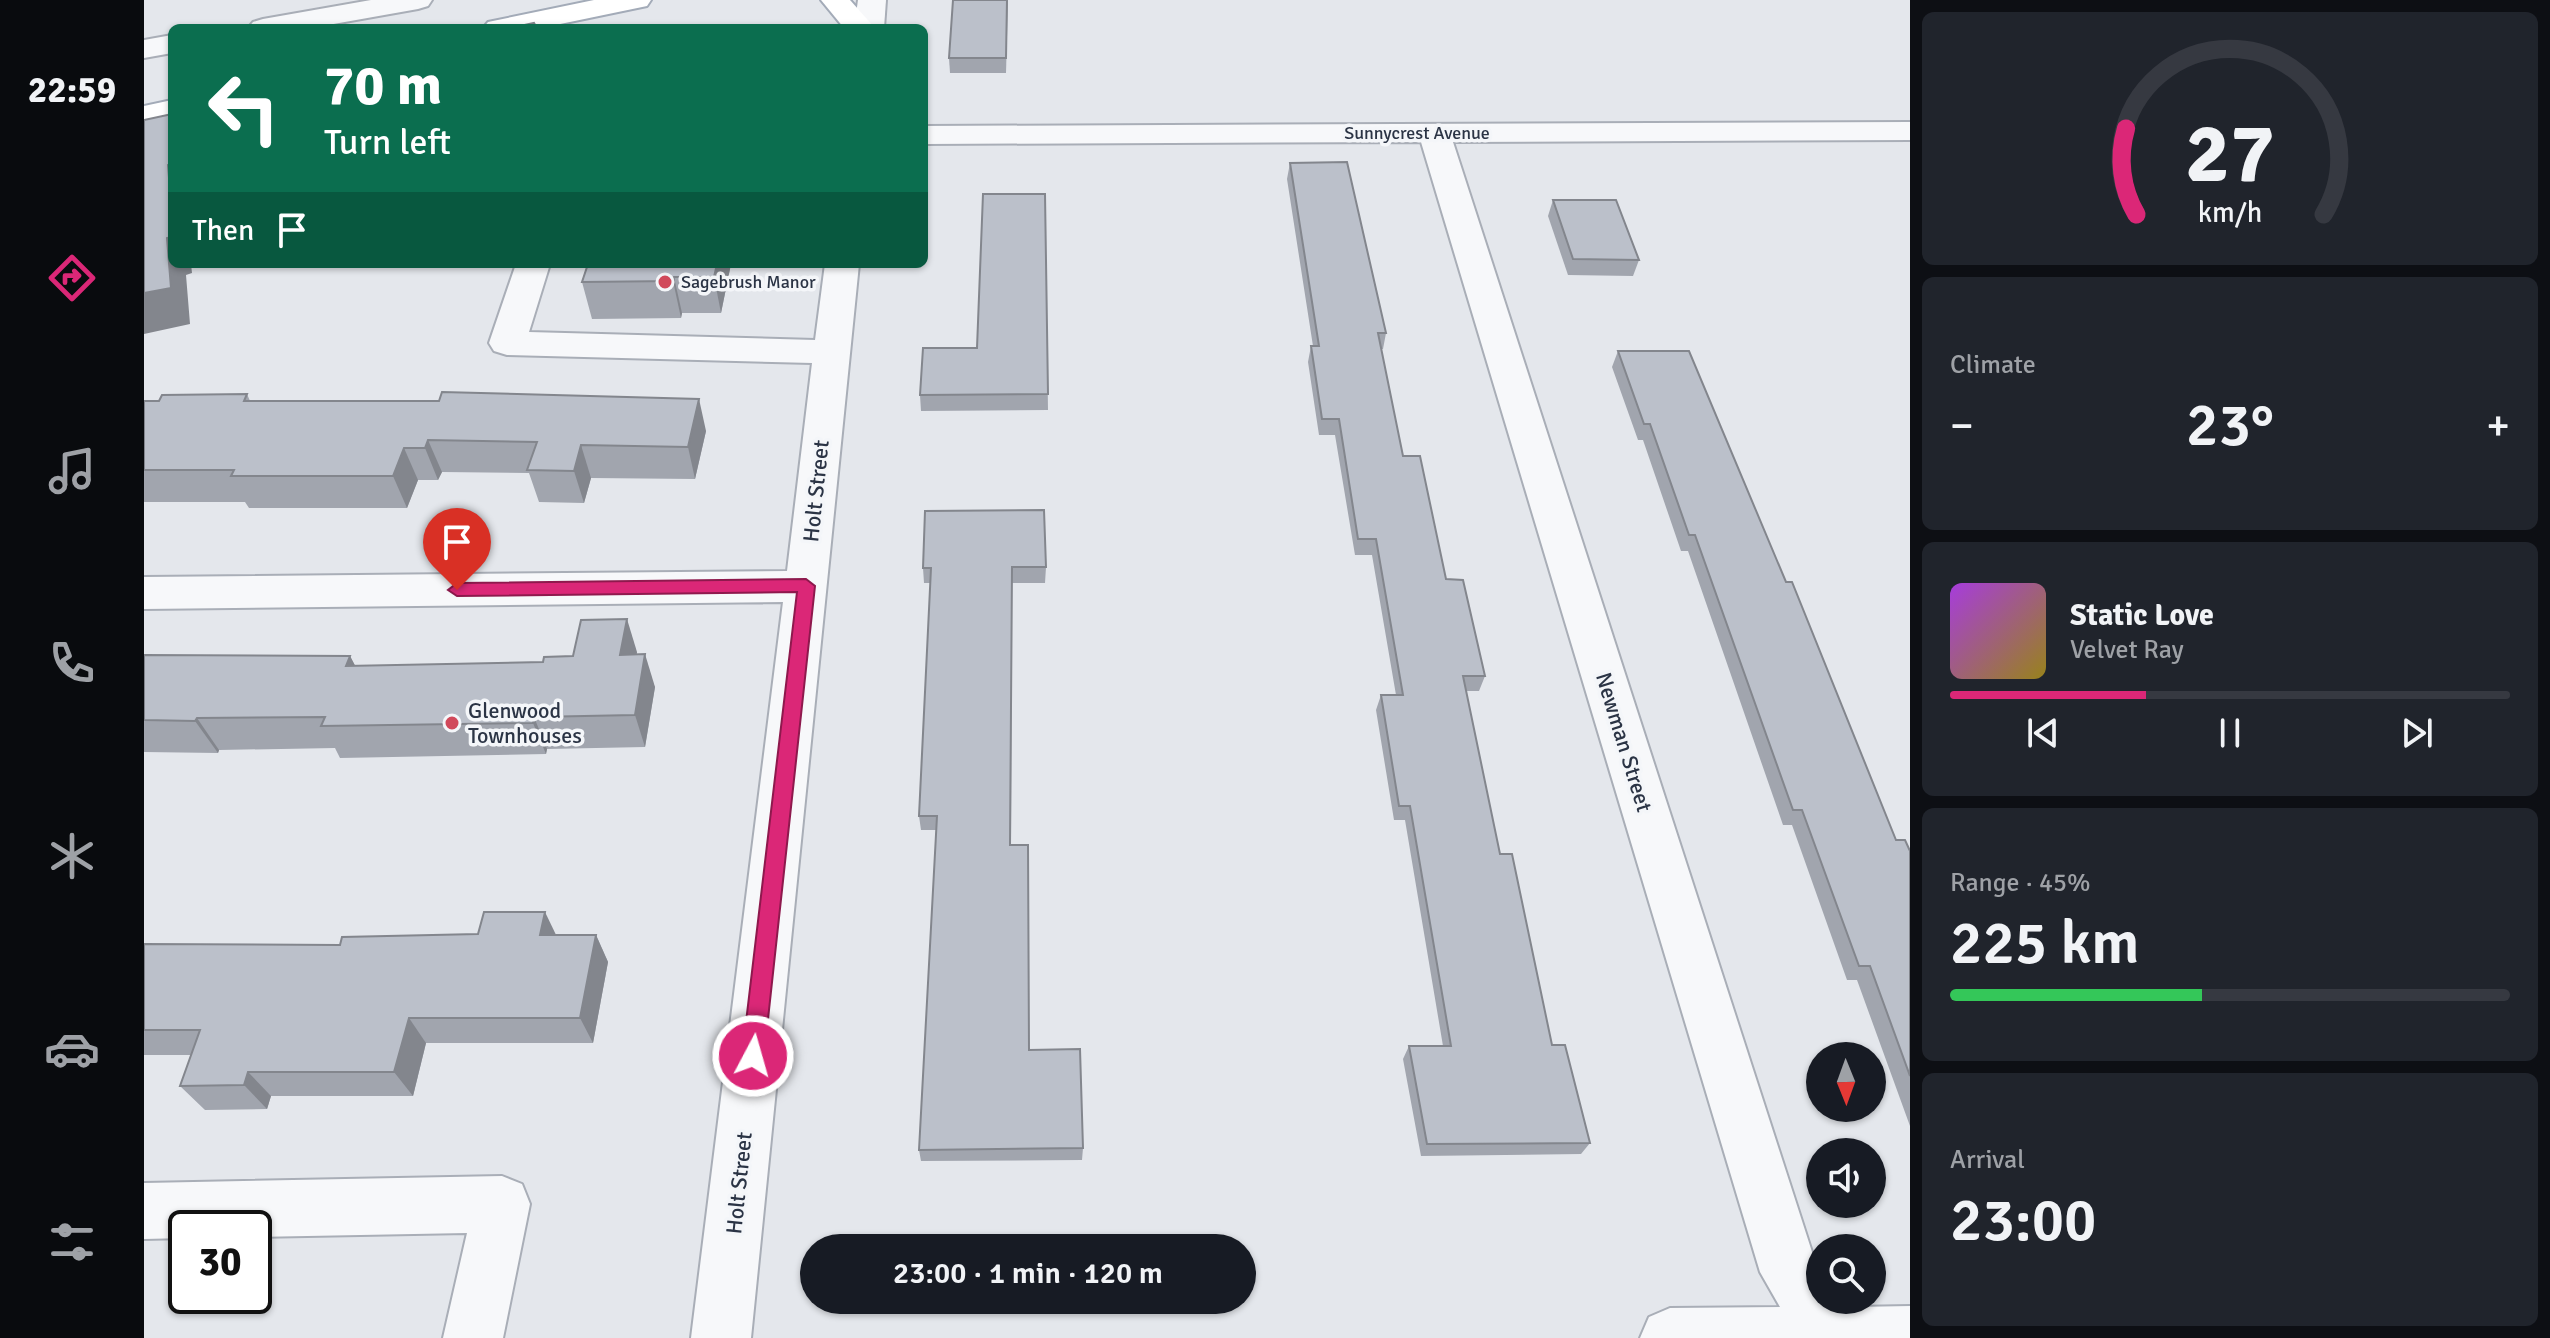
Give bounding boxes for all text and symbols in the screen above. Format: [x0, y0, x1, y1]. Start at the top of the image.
text: 70 m [324, 51, 442, 120]
icon: left [192, 56, 296, 160]
text: 22:59 [28, 68, 116, 113]
text: 27 [2185, 102, 2275, 204]
text: Turn left [324, 120, 451, 165]
street label: Sunnycrest Avenue [1344, 122, 1490, 144]
text: km/h [2198, 195, 2262, 230]
icon: arrive [270, 208, 314, 252]
text: Then [192, 212, 254, 249]
icon: directions [44, 250, 100, 306]
place label: Sagebrush Manor [681, 271, 816, 293]
marker: Sagebrush Manor [656, 273, 674, 291]
text: Climate [1950, 349, 2036, 381]
text: 23° [2186, 389, 2274, 463]
text: − [1950, 399, 1974, 453]
text: + [2486, 399, 2510, 453]
street label: Holt Street [797, 438, 835, 543]
icon: music [44, 443, 100, 499]
pin [423, 508, 491, 590]
icon: arrive [435, 520, 479, 564]
text: Static Love [2070, 597, 2214, 634]
text: Velvet Ray [2070, 634, 2184, 666]
icon: phone [44, 635, 100, 691]
street label: Newman Street [1590, 669, 1658, 815]
place label: Glenwood Townhouses [468, 697, 582, 749]
icon: previous [2021, 711, 2065, 755]
icon: pause [2208, 711, 2252, 755]
icon: next [2395, 711, 2439, 755]
marker: Glenwood Townhouses [443, 714, 461, 732]
icon: climate [44, 828, 100, 884]
text: Range · 45% [1950, 867, 2091, 899]
text: 225 km [1950, 907, 2139, 981]
position arrow [711, 1014, 795, 1098]
icon: car [44, 1021, 100, 1077]
north arrow [1806, 1042, 1886, 1122]
map controls [1806, 1042, 1886, 1314]
street label: Holt Street [720, 1130, 758, 1235]
button: sound [1806, 1138, 1886, 1218]
text: Arrival [1950, 1144, 2025, 1176]
text: 23:00 [1950, 1184, 2097, 1258]
speed limit sign: 30 [168, 1210, 272, 1314]
icon: filters [44, 1214, 100, 1270]
button: search [1806, 1234, 1886, 1314]
text: 23:00 · 1 min · 120 m [893, 1255, 1163, 1292]

